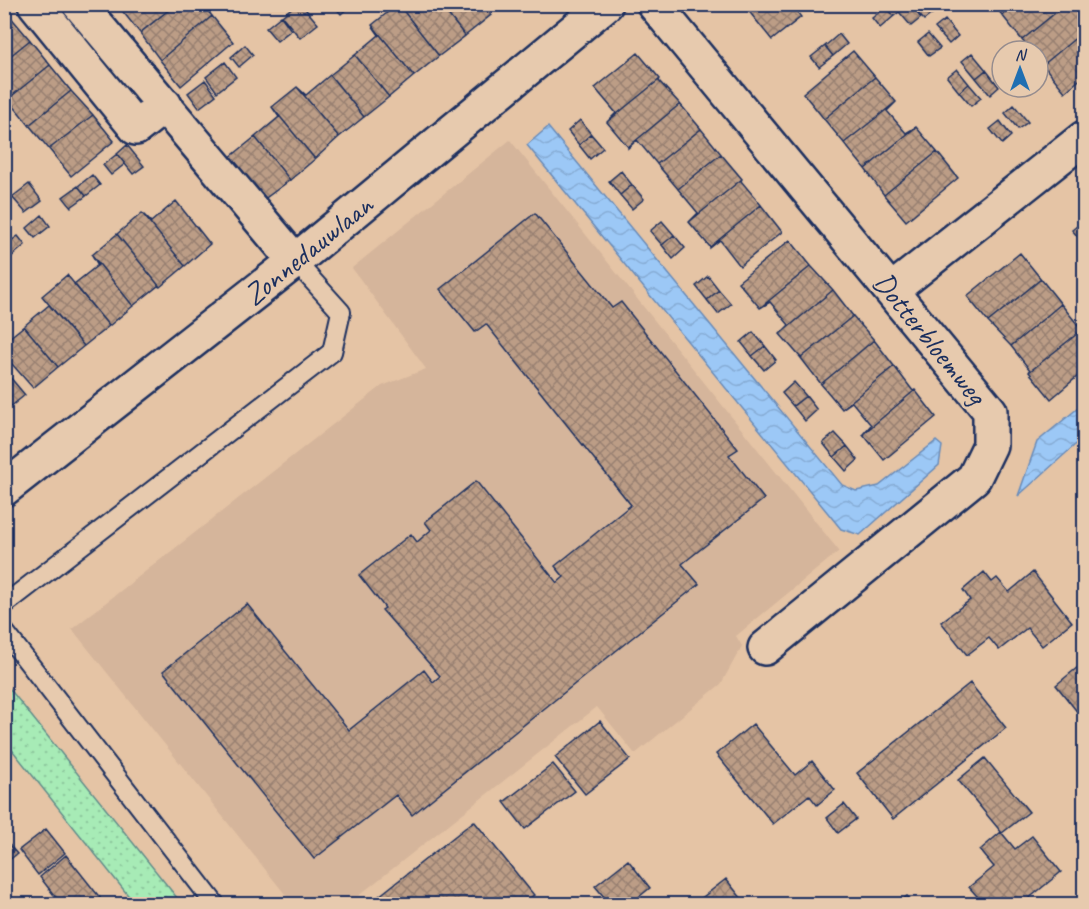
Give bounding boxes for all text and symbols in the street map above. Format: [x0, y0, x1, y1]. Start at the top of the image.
north arrow [990, 39, 1050, 99]
text: N [1015, 45, 1028, 65]
street label: Zonnedauwlaan [236, 185, 382, 314]
street label: Dotterbloemweg [865, 264, 997, 414]

